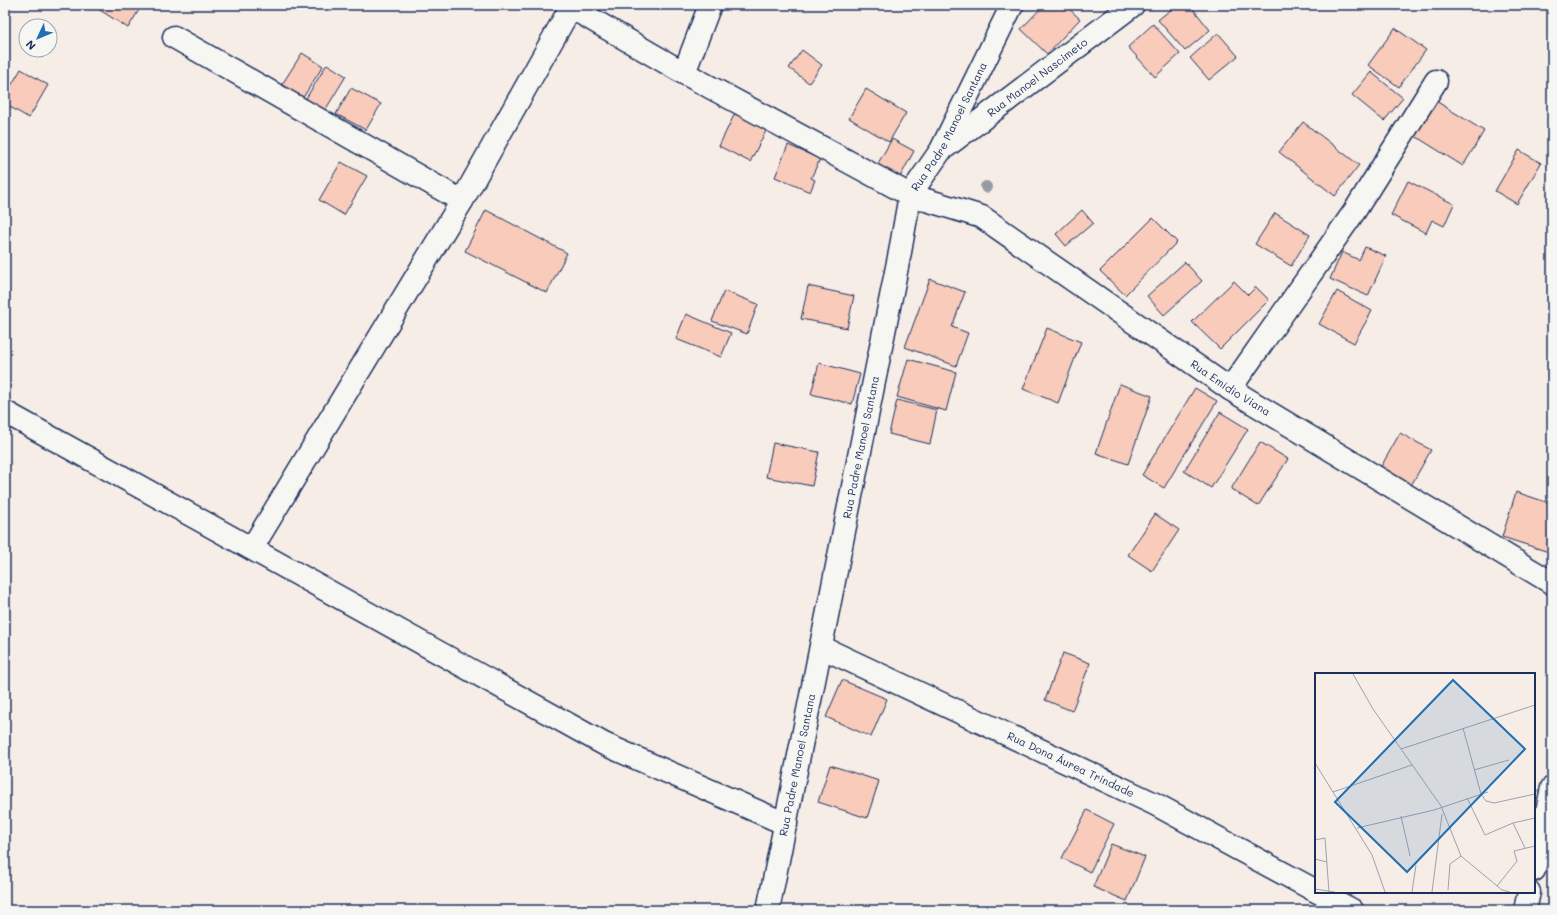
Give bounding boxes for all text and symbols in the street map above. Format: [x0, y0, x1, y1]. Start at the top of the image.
north arrow [18, 18, 58, 58]
street label: Rua Manoel Nascimeto [984, 34, 1091, 120]
text: N [22, 37, 39, 54]
street label: Rua Padre Manoel Santana [907, 59, 990, 194]
street label: Rua Emídio Viana [1188, 356, 1274, 419]
street label: Rua Padre Manoel Santana [839, 374, 882, 520]
inset map [1315, 673, 1535, 893]
street label: Rua Padre Manoel Santana [775, 692, 818, 837]
street label: Rua Dona Áurea Trindade [1005, 728, 1137, 800]

